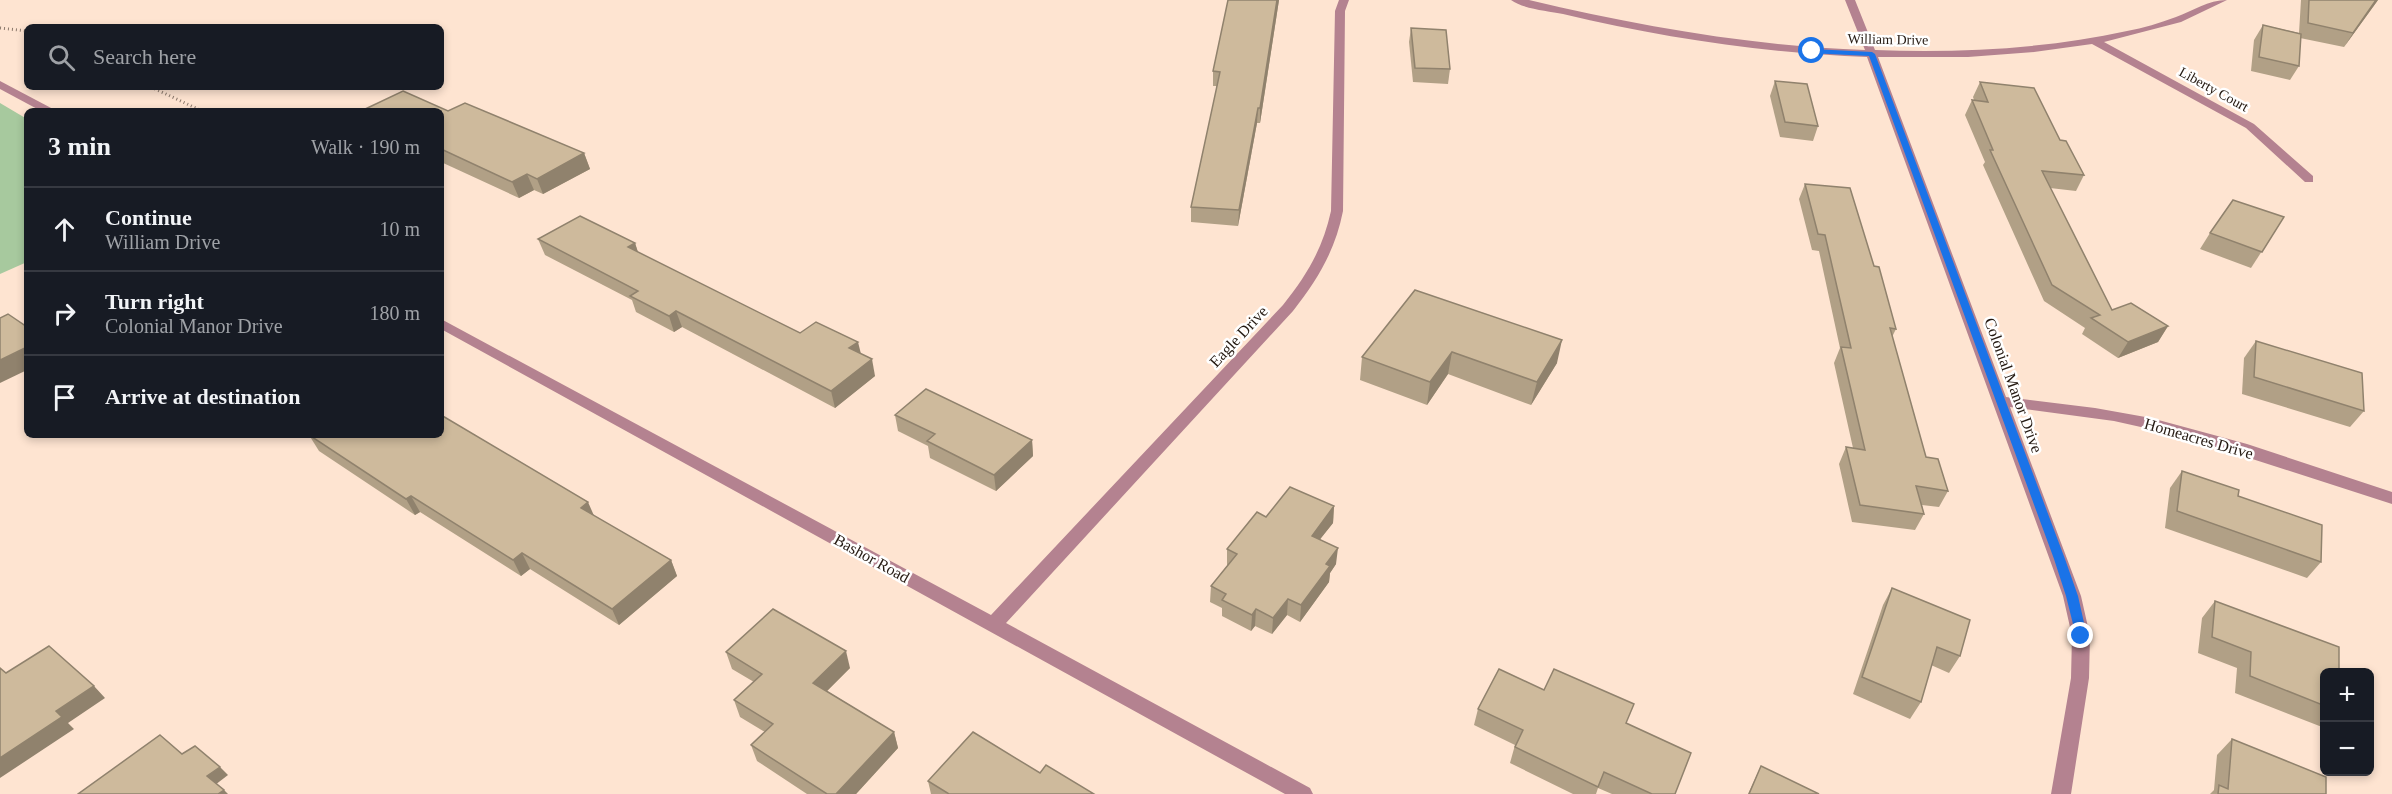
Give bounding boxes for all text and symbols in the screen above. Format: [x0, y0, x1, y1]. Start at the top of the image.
search box [24, 24, 444, 90]
street label: William Drive [1848, 31, 1928, 48]
route start [1798, 37, 1824, 63]
icon: search [45, 41, 78, 74]
text: Search here [93, 44, 196, 69]
street label: Liberty Court [2177, 64, 2251, 115]
text: 3 min [48, 132, 111, 161]
text: Walk · 190 m [311, 136, 420, 158]
text: Continue [105, 205, 192, 230]
icon: ahead [48, 213, 81, 246]
text: 10 m [379, 218, 420, 240]
text: William Drive [105, 231, 220, 253]
text: Turn right [105, 289, 204, 314]
icon: right [48, 297, 81, 330]
text: 180 m [369, 302, 420, 324]
street label: Eagle Drive [1206, 302, 1272, 371]
text: Colonial Manor Drive [105, 315, 283, 337]
street label: Colonial Manor Drive [1981, 315, 2046, 455]
icon: arrive [48, 381, 81, 414]
text: Arrive at destination [105, 384, 301, 409]
street label: Homeacres Drive [2143, 415, 2255, 462]
street label: Bashor Road [831, 531, 912, 586]
route end [2067, 622, 2093, 648]
map controls [2320, 668, 2374, 776]
button: + [2320, 668, 2374, 722]
button: − [2320, 722, 2374, 776]

